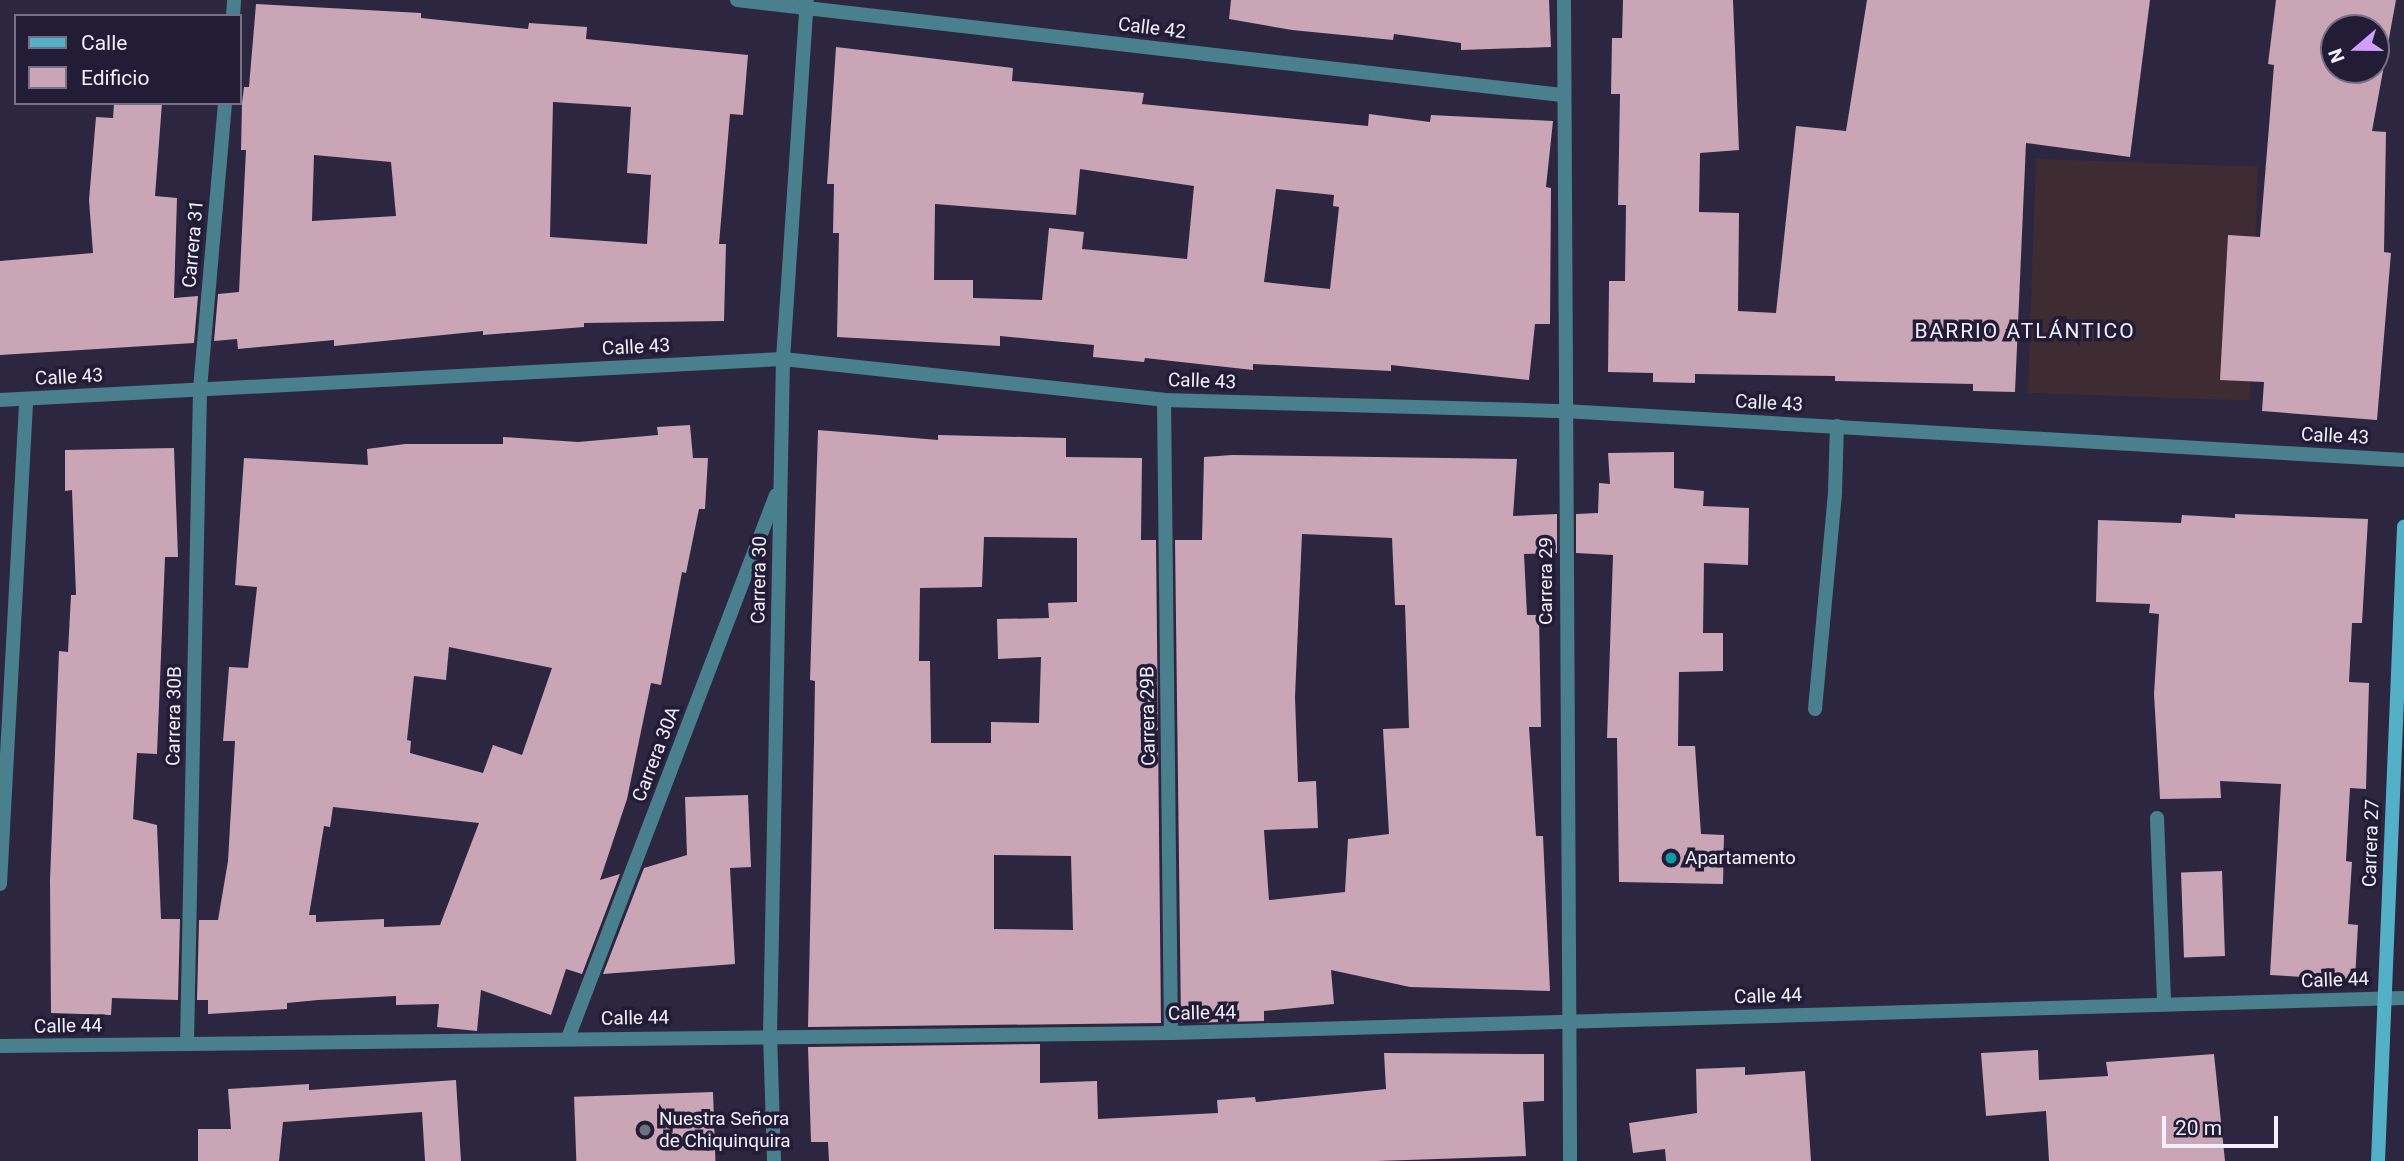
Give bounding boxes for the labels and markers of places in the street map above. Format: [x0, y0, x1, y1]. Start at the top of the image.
place label: Apartamento [1685, 847, 1796, 869]
marker: Apartamento [1663, 850, 1679, 866]
place label: Nuestra Señora de Chiquinquira [659, 1108, 791, 1152]
marker: Nuestra Señora de Chiquinquira [637, 1122, 653, 1138]

